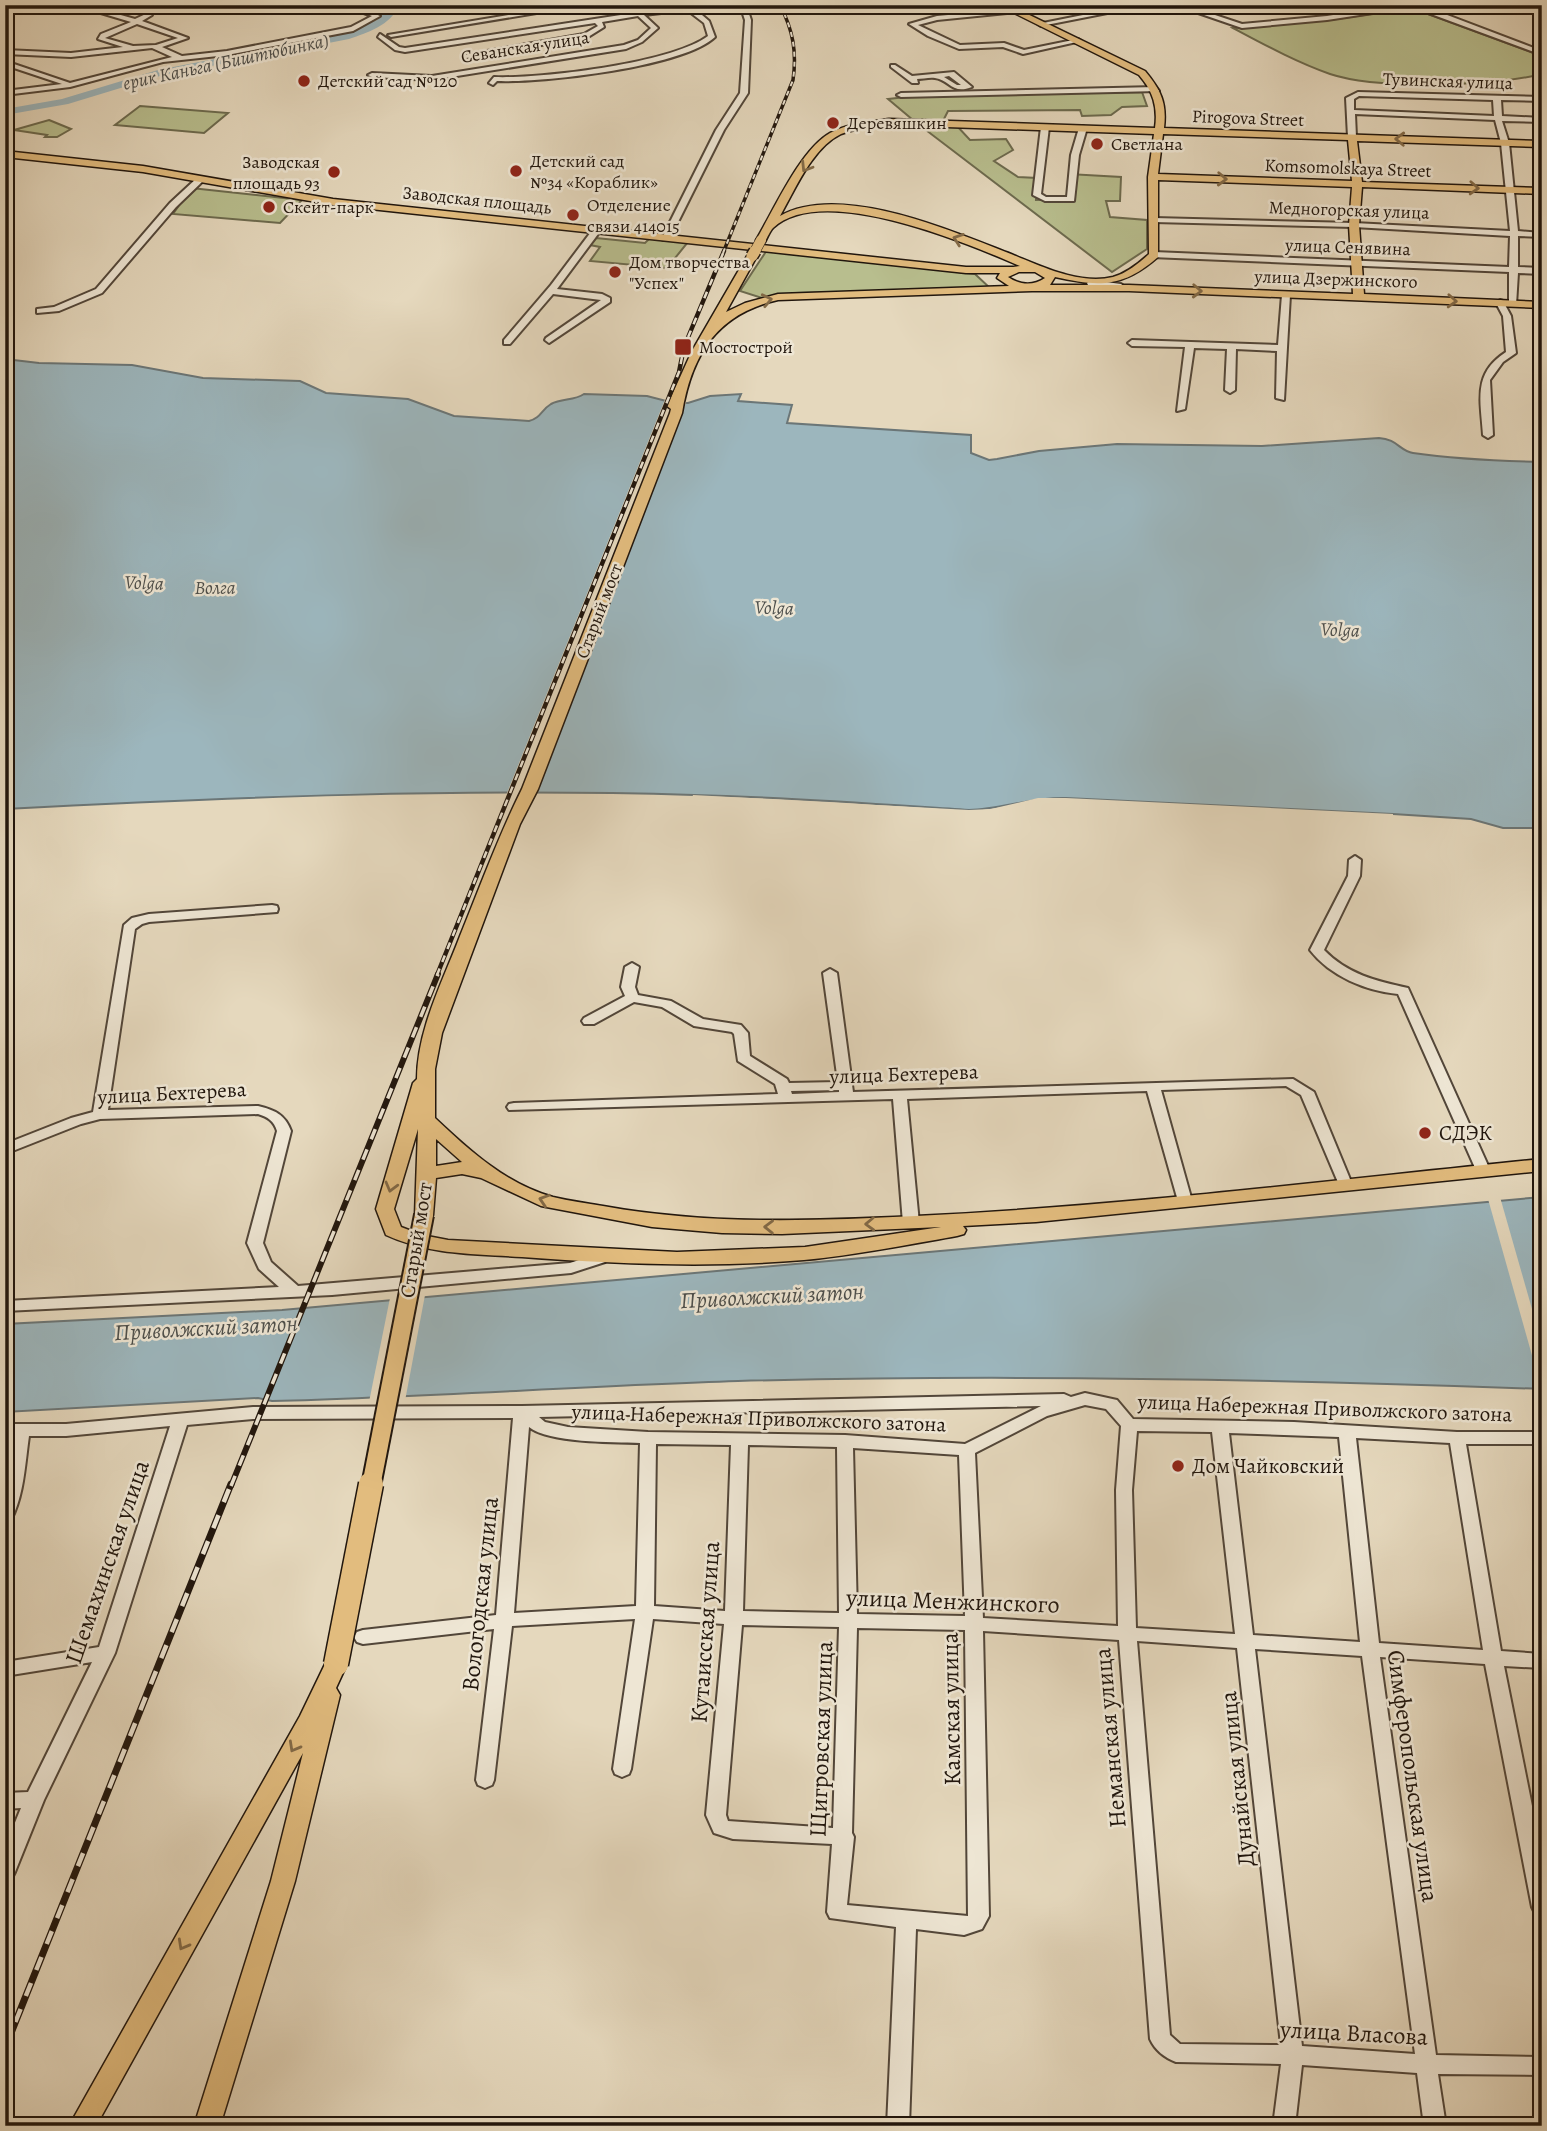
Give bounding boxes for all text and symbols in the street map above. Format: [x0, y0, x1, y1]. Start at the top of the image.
street label: Севанская улица [459, 25, 592, 69]
water label: ерик Каньга (Биштюбинка) [120, 27, 332, 97]
street label: Тувинская улица [1383, 67, 1514, 95]
place label: Детский сад №120 [318, 69, 457, 93]
marker: Детский сад №120 [296, 73, 312, 89]
street label: Pirogova Street [1192, 104, 1305, 132]
place label: Деревяшкин [847, 111, 947, 135]
marker: Деревяшкин [825, 115, 841, 131]
one-way arrow [1394, 131, 1405, 146]
place label: Светлана [1111, 132, 1183, 156]
marker: Светлана [1089, 136, 1105, 152]
place label: Детский сад №34 «Кораблик» [530, 149, 658, 194]
place label: Заводская площадь 93 [233, 150, 320, 195]
street label: Komsomolskaya Street [1264, 153, 1432, 183]
one-way arrow [802, 159, 815, 172]
marker: Детский сад №34 «Кораблик» [508, 163, 524, 179]
marker: Заводская площадь 93 [326, 164, 342, 180]
one-way arrow [1216, 172, 1227, 187]
street label: Заводская площадь [401, 180, 553, 220]
one-way arrow [1468, 180, 1479, 195]
place label: Отделение связи 414015 [587, 193, 680, 238]
place label: Скейт-парк [283, 195, 374, 219]
street label: Медногорская улица [1268, 195, 1431, 225]
marker: Скейт-парк [261, 199, 277, 215]
marker: Отделение связи 414015 [565, 207, 581, 223]
one-way arrow [953, 233, 965, 247]
street label: улица Сенявина [1284, 233, 1412, 261]
place label: Дом творчества "Успех" [629, 250, 751, 295]
marker: Дом творчества "Успех" [607, 264, 623, 280]
street label: улица Дзержинского [1253, 264, 1418, 294]
one-way arrow [1192, 284, 1203, 299]
one-way arrow [761, 293, 773, 308]
one-way arrow [1447, 293, 1458, 308]
place label: Мостострой [699, 335, 793, 359]
marker: Мостострой [673, 337, 693, 357]
street label: Старый мост [570, 560, 628, 662]
water label: Volga [124, 569, 164, 597]
water label: Волга [194, 575, 236, 601]
water label: Volga [754, 594, 794, 622]
water label: Volga [1320, 616, 1360, 644]
street label: улица Бехтерева [828, 1057, 979, 1091]
street label: улица Бехтерева [96, 1075, 247, 1111]
place label: СДЭК [1439, 1119, 1493, 1147]
marker: СДЭК [1417, 1125, 1433, 1141]
street label: Старый мост [393, 1180, 439, 1300]
one-way arrow [385, 1181, 399, 1193]
one-way arrow [538, 1193, 550, 1208]
one-way arrow [865, 1217, 876, 1232]
one-way arrow [763, 1220, 774, 1235]
water label: Приволжский затон [679, 1276, 865, 1316]
water label: Приволжский затон [113, 1308, 299, 1348]
street label: улица Набережная Приволжского затона [1136, 1387, 1513, 1429]
street label: улица Набережная Приволжского затона [570, 1397, 947, 1439]
place label: Дом Чайковский [1192, 1452, 1344, 1480]
street label: Шемахинская улица [57, 1456, 157, 1668]
marker: Дом Чайковский [1170, 1458, 1186, 1474]
street label: Вологодская улица [454, 1495, 506, 1693]
street label: Кутаисская улица [683, 1540, 727, 1724]
street label: улица Менжинского [845, 1581, 1060, 1621]
street label: Камская улица [934, 1632, 968, 1786]
street label: Щигровская улица [802, 1640, 840, 1838]
street label: Неманская улица [1086, 1647, 1134, 1829]
street label: Симферопольская улица [1379, 1648, 1447, 1904]
street label: Дунайская улица [1212, 1690, 1262, 1868]
one-way arrow [289, 1739, 302, 1752]
one-way arrow [178, 1938, 191, 1950]
street label: улица Власова [1278, 2013, 1429, 2053]

